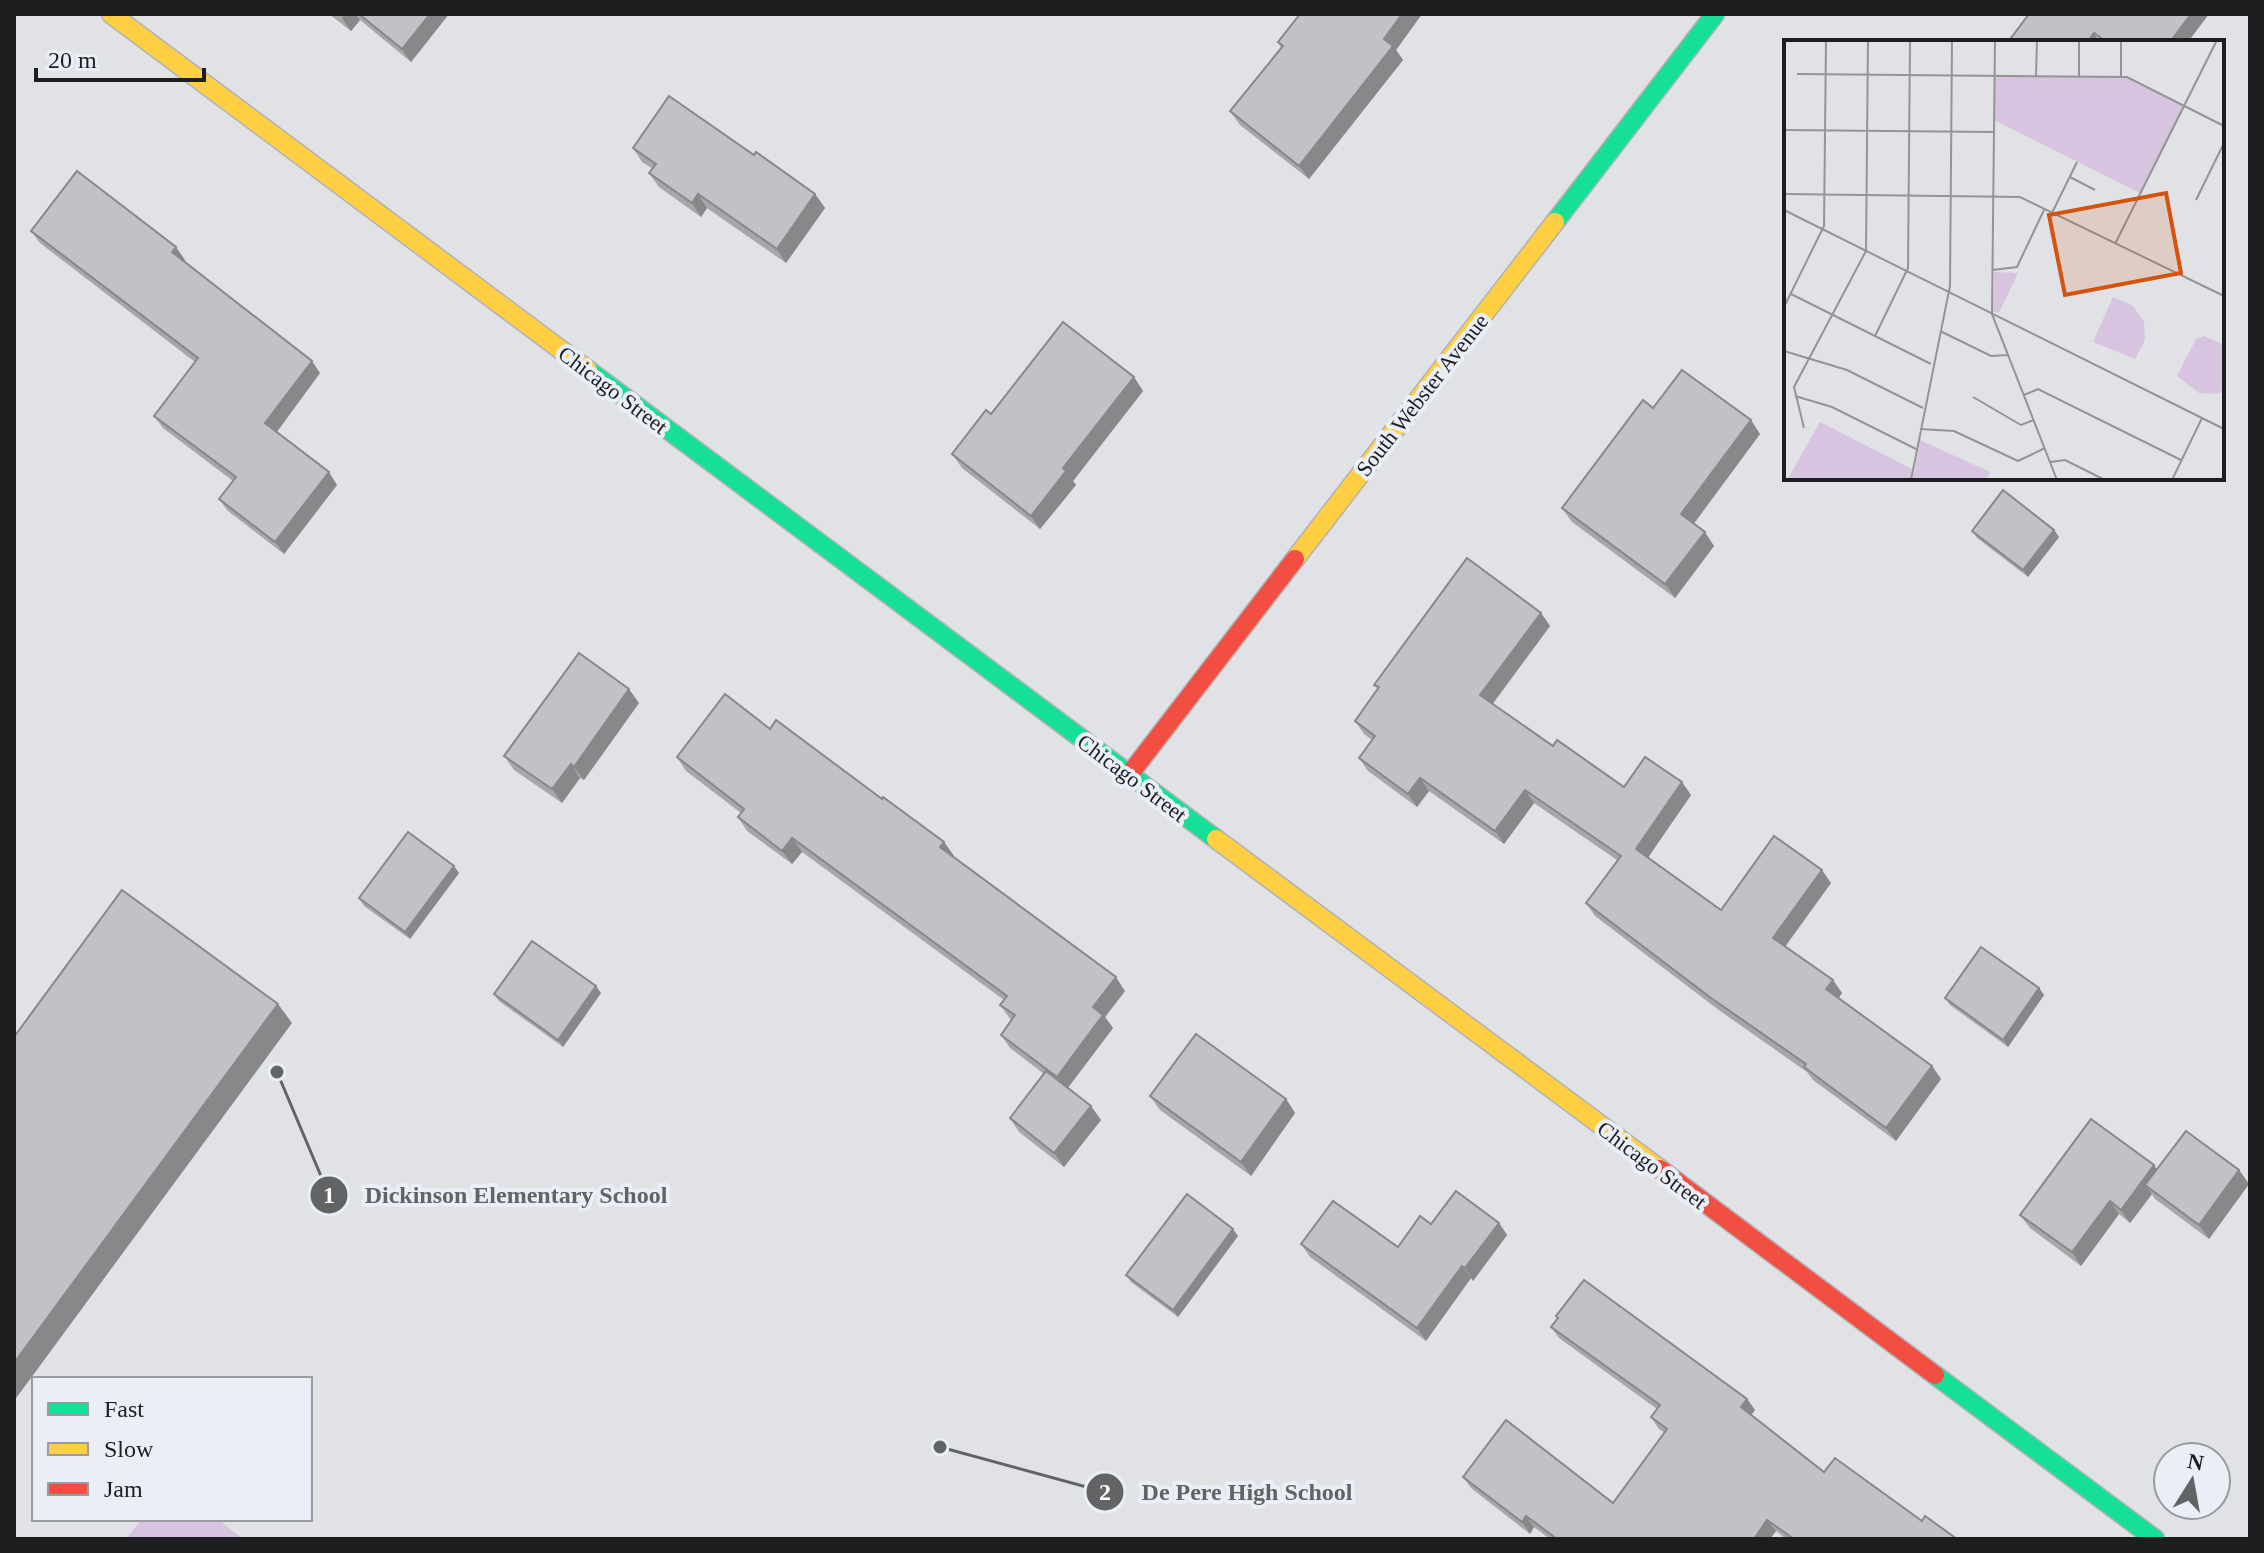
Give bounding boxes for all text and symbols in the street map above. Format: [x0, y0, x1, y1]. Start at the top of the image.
scale bar [36, 32, 204, 82]
inset map [1784, 40, 2224, 480]
text: 20 m [48, 47, 97, 73]
street label: South Webster Avenue [1351, 309, 1493, 481]
street label: Chicago Street [554, 341, 672, 439]
street label: Chicago Street [1073, 729, 1191, 827]
street label: Chicago Street [1593, 1116, 1711, 1214]
callout: Dickinson Elementary School [309, 1171, 683, 1219]
text: 1 [323, 1182, 335, 1208]
text: Dickinson Elementary School [365, 1182, 668, 1208]
legend [32, 1377, 312, 1521]
text: Fast [104, 1396, 144, 1422]
text: Slow [104, 1436, 154, 1462]
north arrow [2152, 1441, 2232, 1521]
text: N [2186, 1448, 2206, 1476]
callout: De Pere High School [1085, 1468, 1368, 1516]
text: Jam [104, 1476, 143, 1502]
text: 2 [1099, 1479, 1111, 1505]
text: De Pere High School [1142, 1479, 1353, 1505]

